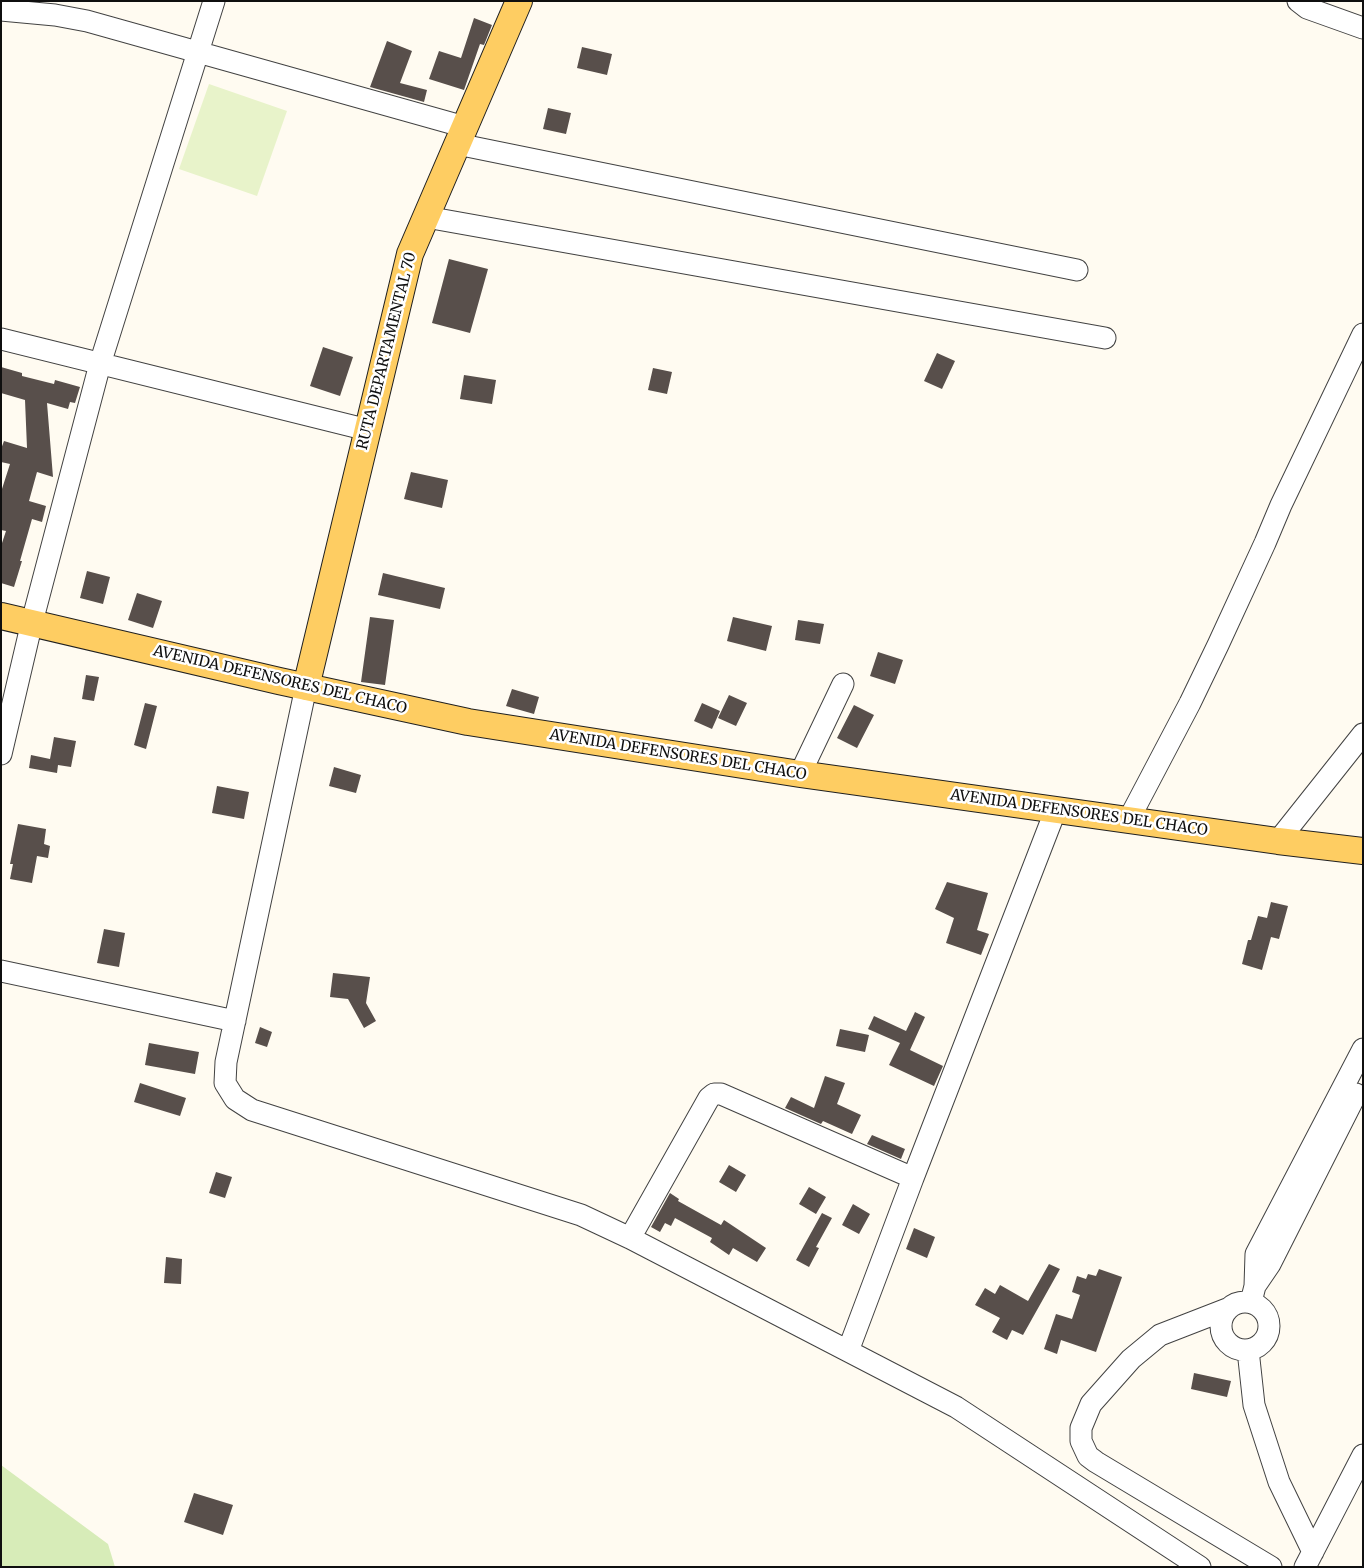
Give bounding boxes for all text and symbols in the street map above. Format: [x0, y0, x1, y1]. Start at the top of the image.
street label: RUTA DEPARTAMENTAL 70 [354, 250, 420, 452]
street label: AVENIDA DEFENSORES DEL CHACO [151, 642, 409, 718]
street label: AVENIDA DEFENSORES DEL CHACO [548, 726, 808, 784]
street label: AVENIDA DEFENSORES DEL CHACO [949, 786, 1209, 840]

